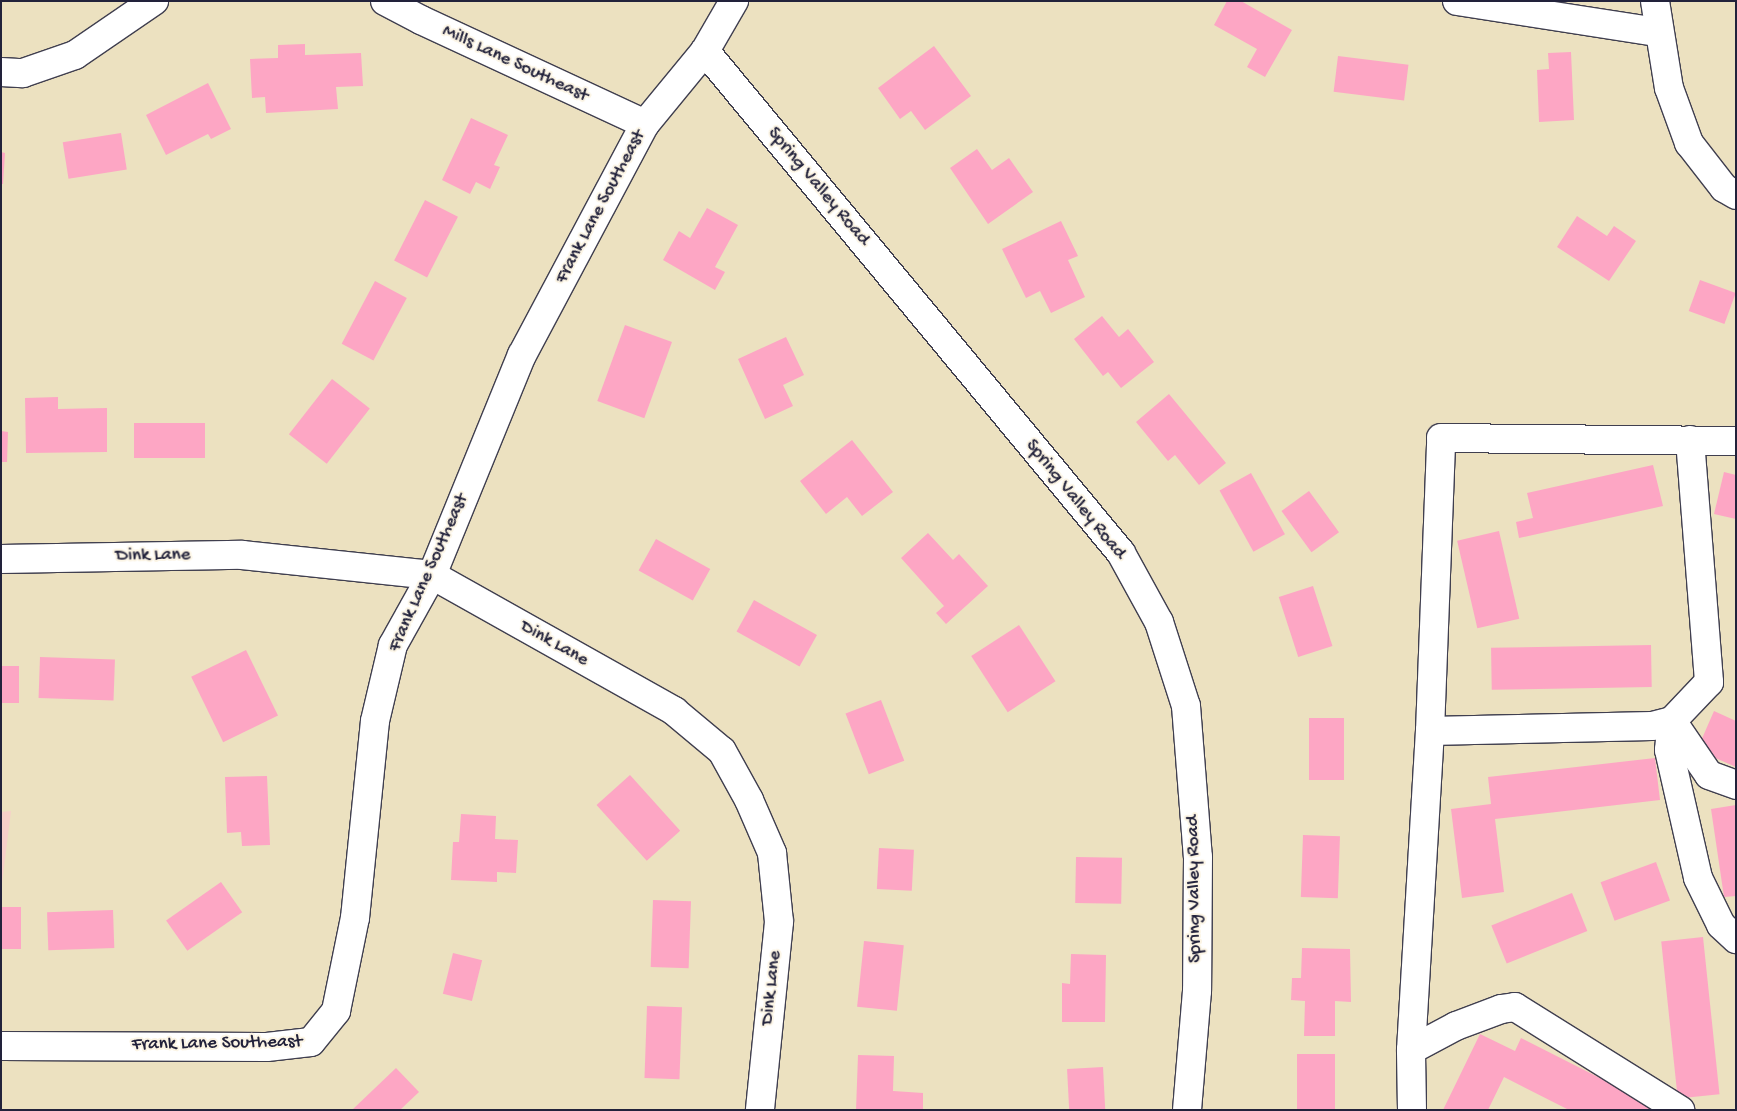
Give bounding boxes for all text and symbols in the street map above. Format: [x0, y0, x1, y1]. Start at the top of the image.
street label: Mills Lane Southeast [438, 20, 592, 108]
street label: Spring Valley Road [762, 123, 874, 251]
street label: Frank Lane Southeast [551, 126, 651, 288]
street label: Spring Valley Road [1020, 435, 1130, 565]
street label: Frank Lane Southeast [384, 490, 474, 656]
street label: Dink Lane [115, 544, 191, 568]
street label: Dink Lane [516, 616, 592, 672]
street label: Spring Valley Road [1182, 815, 1208, 963]
street label: Dink Lane [757, 950, 787, 1026]
street label: Frank Lane Southeast [132, 1031, 302, 1057]

